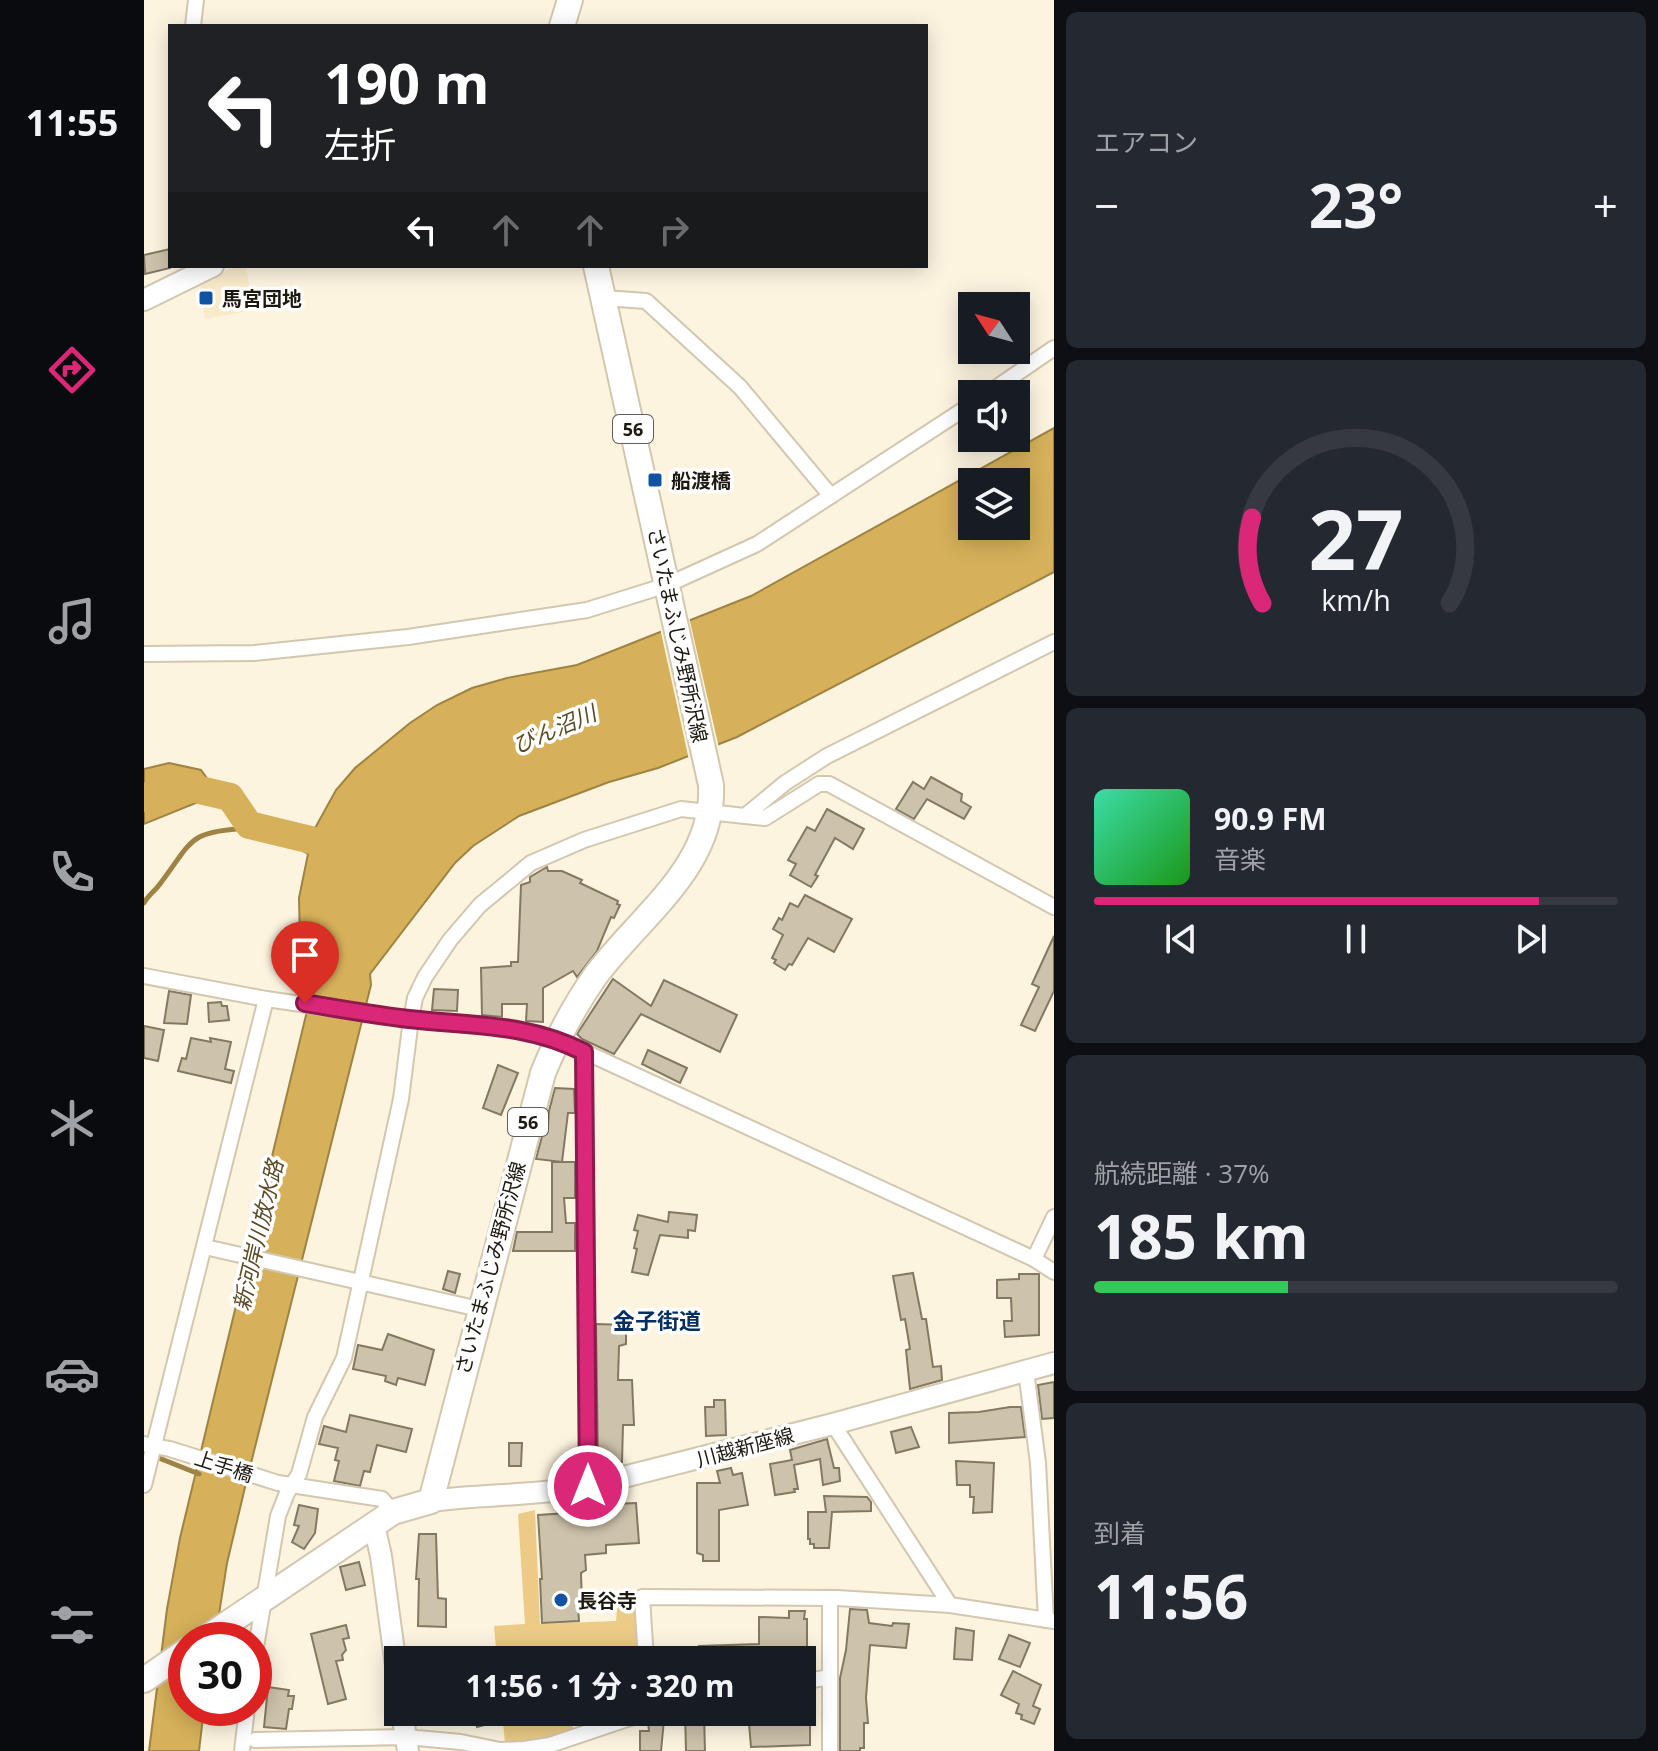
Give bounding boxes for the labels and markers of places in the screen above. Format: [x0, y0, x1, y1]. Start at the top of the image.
place label: 馬宮団地 [222, 285, 302, 312]
marker: 馬宮団地 [197, 289, 215, 307]
place label: 船渡橋 [671, 467, 731, 494]
marker: 船渡橋 [646, 471, 664, 489]
pin [271, 921, 339, 1003]
place label: 長谷寺 [577, 1587, 637, 1614]
marker: 長谷寺 [552, 1591, 570, 1609]

